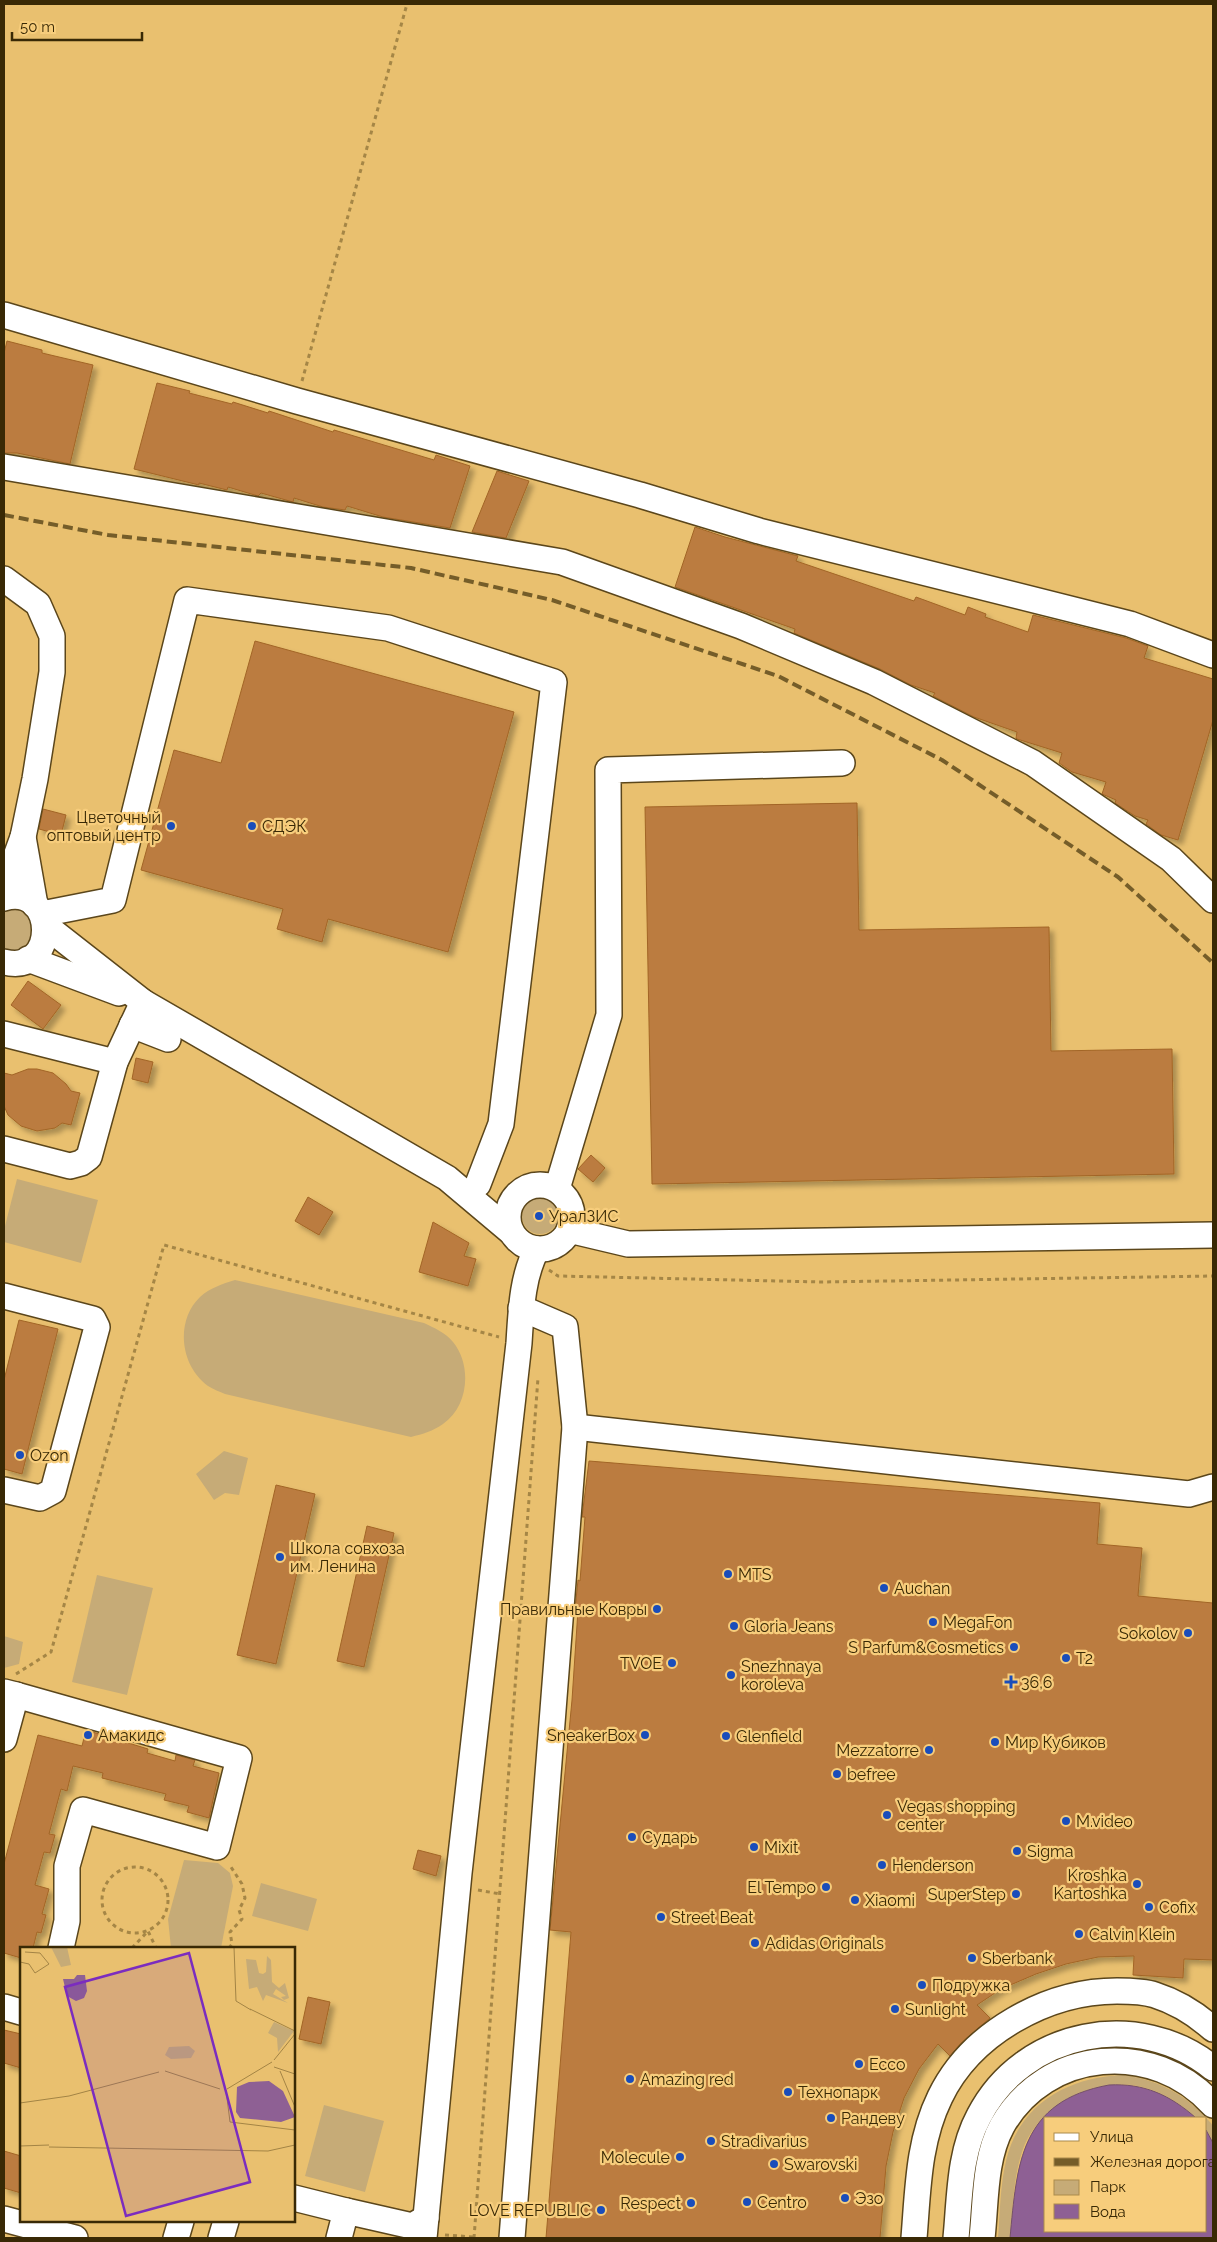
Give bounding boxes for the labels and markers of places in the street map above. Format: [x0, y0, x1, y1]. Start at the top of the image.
place label: Цветочный оптовый центр [47, 808, 161, 845]
place label: СДЭК [262, 817, 306, 836]
marker: Цветочный оптовый центр [165, 820, 177, 832]
marker: СДЭК [246, 820, 258, 832]
place label: УралЗИС [549, 1207, 618, 1226]
marker: УралЗИС [533, 1210, 545, 1222]
place label: Ozon [30, 1446, 69, 1465]
marker: Ozon [14, 1449, 26, 1461]
place label: Школа совхоза им. Ленина [290, 1539, 405, 1576]
marker: Школа совхоза им. Ленина [274, 1551, 286, 1563]
place label: MTS [738, 1565, 772, 1584]
marker: MTS [722, 1568, 734, 1580]
place label: Auchan [894, 1579, 950, 1598]
marker: Auchan [878, 1582, 890, 1594]
place label: Правильные Ковры [500, 1600, 647, 1619]
marker: Правильные Ковры [651, 1603, 663, 1615]
place label: MegaFon [943, 1613, 1013, 1632]
marker: MegaFon [927, 1616, 939, 1628]
place label: Gloria Jeans [744, 1617, 834, 1636]
marker: Gloria Jeans [728, 1620, 740, 1632]
place label: Sokolov [1119, 1624, 1178, 1643]
marker: Sokolov [1182, 1627, 1194, 1639]
place label: S Parfum&Cosmetics [848, 1638, 1004, 1657]
marker: S Parfum&Cosmetics [1008, 1641, 1020, 1653]
place label: T2 [1076, 1649, 1093, 1668]
marker: T2 [1060, 1652, 1072, 1664]
place label: TVOE [620, 1654, 662, 1673]
marker: TVOE [666, 1657, 678, 1669]
place label: Snezhnaya koroleva [741, 1657, 822, 1694]
marker: Snezhnaya koroleva [725, 1669, 737, 1681]
place label: 36,6 [1021, 1673, 1052, 1692]
marker: 36,6 [1005, 1676, 1017, 1688]
place label: Амакидс [98, 1726, 165, 1745]
place label: SneakerBox [547, 1726, 635, 1745]
place label: Glenfield [736, 1727, 802, 1746]
marker: Амакидс [82, 1729, 94, 1741]
marker: SneakerBox [639, 1729, 651, 1741]
marker: Glenfield [720, 1730, 732, 1742]
place label: Мир Кубиков [1005, 1733, 1106, 1752]
marker: Мир Кубиков [989, 1736, 1001, 1748]
place label: Mezzatorre [836, 1741, 919, 1760]
marker: Mezzatorre [923, 1744, 935, 1756]
place label: befree [847, 1765, 896, 1784]
marker: befree [831, 1768, 843, 1780]
place label: Vegas shopping center [897, 1797, 1016, 1834]
marker: Vegas shopping center [881, 1809, 893, 1821]
place label: M.video [1076, 1812, 1133, 1831]
marker: M.video [1060, 1815, 1072, 1827]
place label: Сударь [642, 1828, 698, 1847]
marker: Сударь [626, 1831, 638, 1843]
place label: Mixit [764, 1838, 799, 1857]
marker: Mixit [748, 1841, 760, 1853]
place label: Sigma [1027, 1842, 1074, 1861]
marker: Sigma [1011, 1845, 1023, 1857]
place label: Henderson [892, 1856, 974, 1875]
marker: Henderson [876, 1859, 888, 1871]
place label: Kroshka Kartoshka [1053, 1866, 1127, 1903]
place label: El Tempo [747, 1878, 816, 1897]
marker: Kroshka Kartoshka [1131, 1878, 1143, 1890]
marker: El Tempo [820, 1881, 832, 1893]
place label: SuperStep [928, 1885, 1006, 1904]
marker: SuperStep [1010, 1888, 1022, 1900]
place label: Xiaomi [865, 1891, 915, 1910]
marker: Xiaomi [849, 1894, 861, 1906]
place label: Cofix [1159, 1898, 1196, 1917]
marker: Cofix [1143, 1901, 1155, 1913]
place label: Street Beat [671, 1908, 754, 1927]
marker: Street Beat [655, 1911, 667, 1923]
place label: Calvin Klein [1089, 1925, 1175, 1944]
marker: Calvin Klein [1073, 1928, 1085, 1940]
place label: Adidas Originals [765, 1934, 884, 1953]
marker: Adidas Originals [749, 1937, 761, 1949]
place label: Sberbank [982, 1949, 1054, 1968]
marker: Sberbank [966, 1952, 978, 1964]
place label: Подружка [932, 1976, 1010, 1995]
marker: Подружка [916, 1979, 928, 1991]
place label: Sunlight [905, 2000, 967, 2019]
marker: Sunlight [889, 2003, 901, 2015]
place label: Ecco [869, 2055, 905, 2074]
marker: Ecco [853, 2058, 865, 2070]
place label: Amazing red [640, 2070, 734, 2089]
marker: Amazing red [624, 2073, 636, 2085]
place label: Технопарк [798, 2083, 878, 2102]
marker: Технопарк [782, 2086, 794, 2098]
place label: Рандеву [841, 2109, 905, 2128]
marker: Рандеву [825, 2112, 837, 2124]
place label: Stradivarius [721, 2132, 807, 2151]
marker: Stradivarius [705, 2135, 717, 2147]
place label: Molecule [601, 2148, 670, 2167]
marker: Molecule [674, 2151, 686, 2163]
place label: Swarovski [784, 2155, 858, 2174]
marker: Swarovski [768, 2158, 780, 2170]
place label: Эзо [855, 2189, 883, 2208]
marker: Эзо [839, 2192, 851, 2204]
place label: Centro [757, 2193, 807, 2212]
place label: Respect [620, 2194, 682, 2213]
marker: Centro [741, 2196, 753, 2208]
marker: Respect [685, 2197, 697, 2209]
place label: LOVE REPUBLIC [469, 2201, 591, 2220]
marker: LOVE REPUBLIC [595, 2204, 607, 2216]

